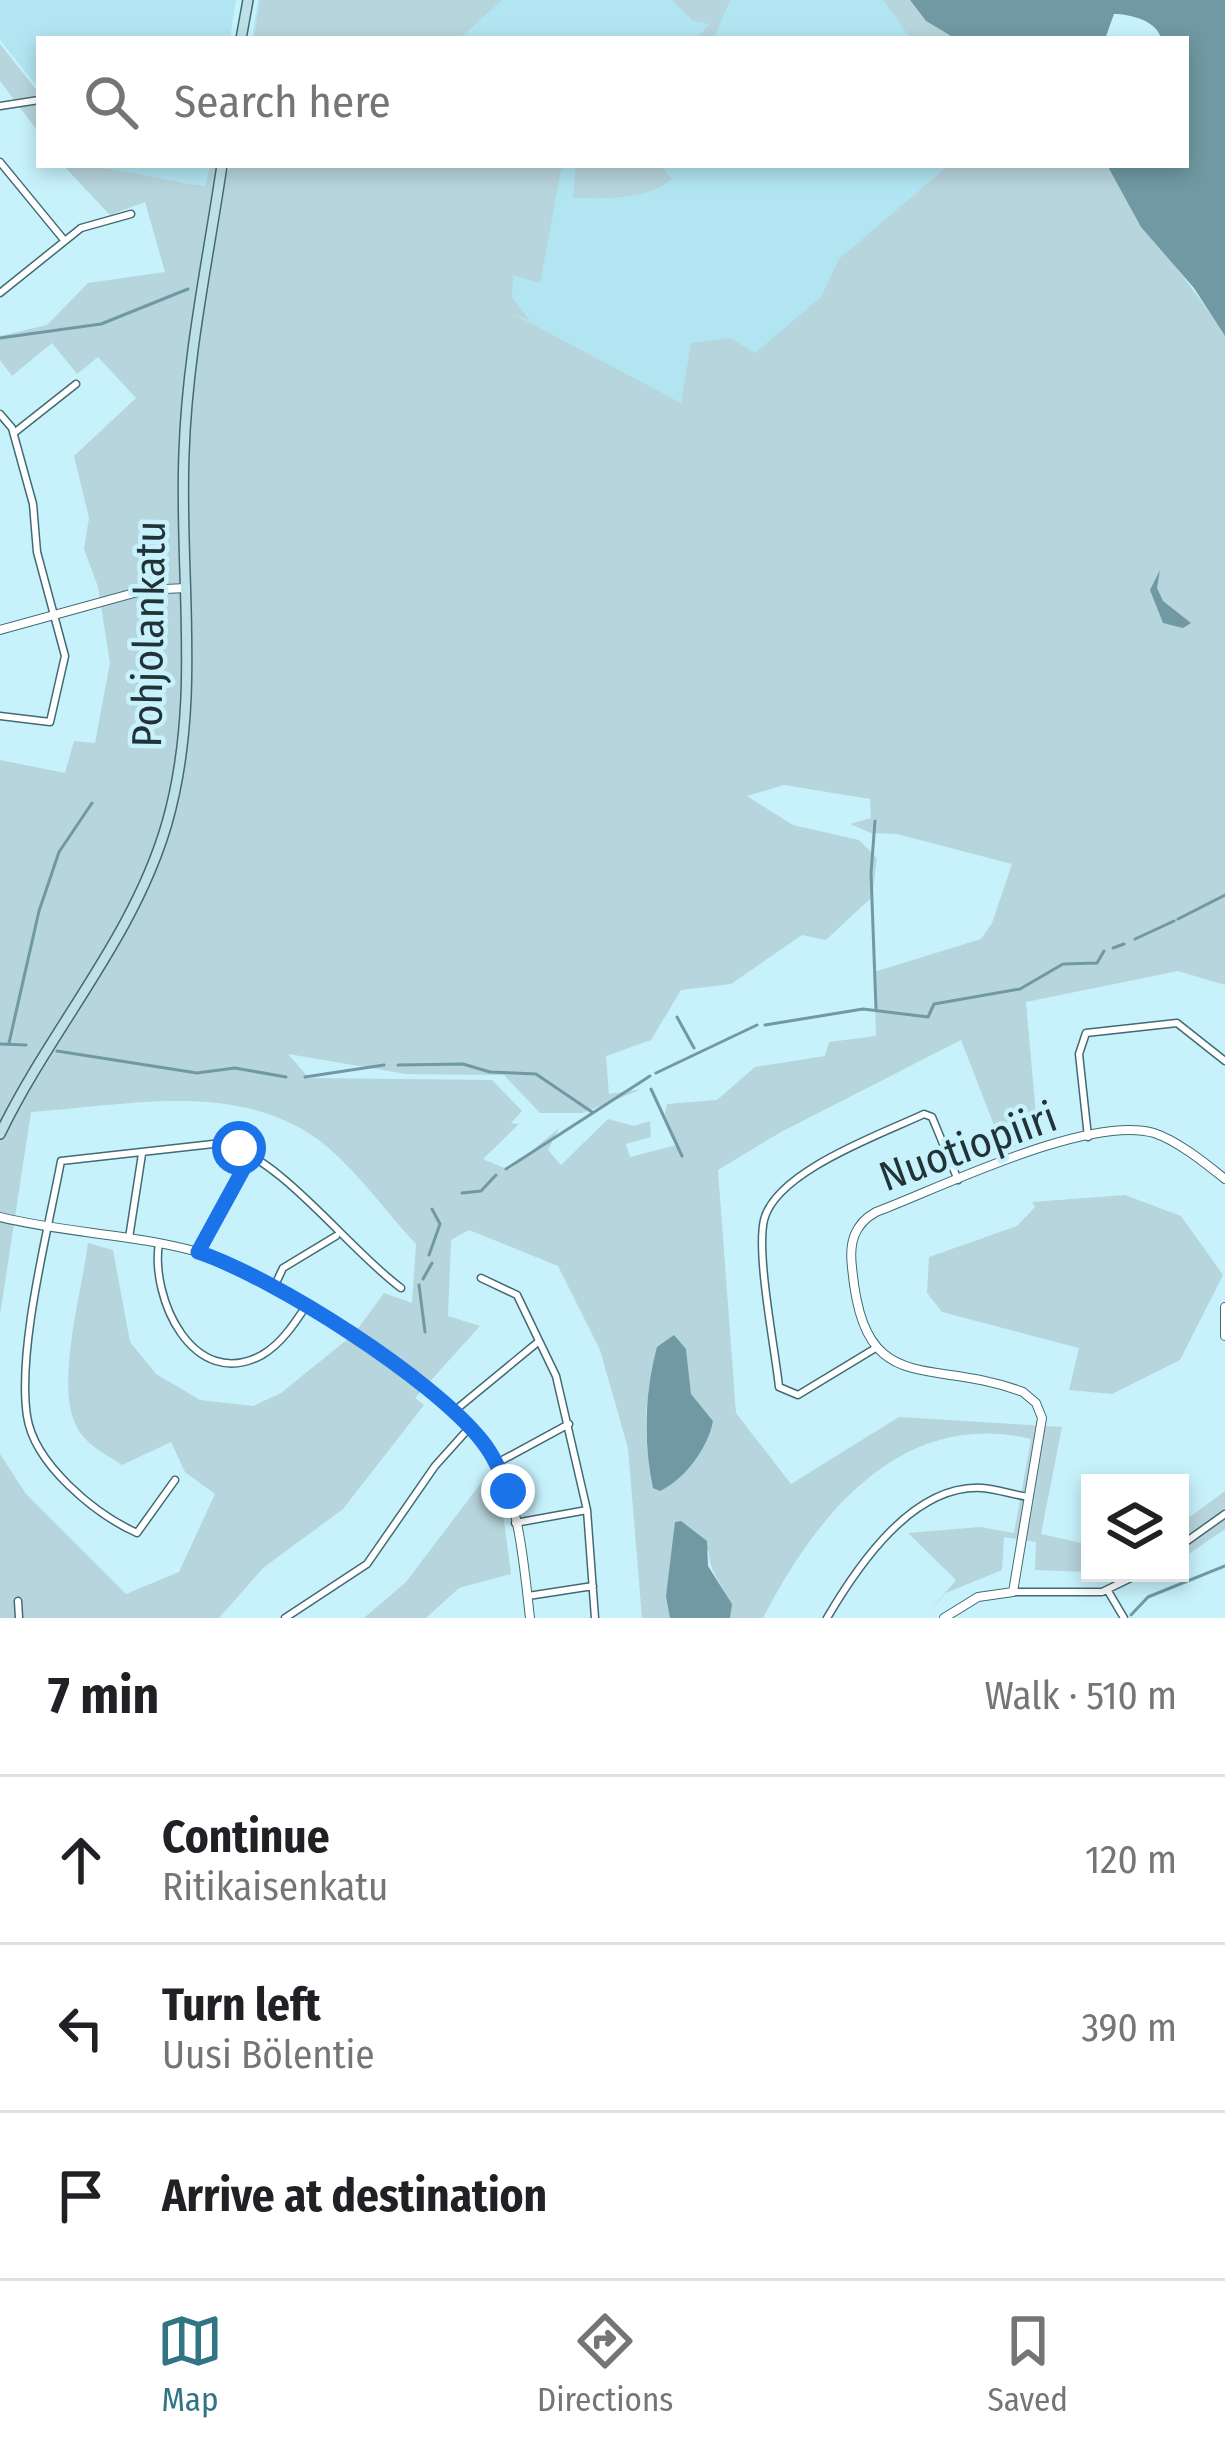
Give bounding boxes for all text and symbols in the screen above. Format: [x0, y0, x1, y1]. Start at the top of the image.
search box [36, 36, 1189, 168]
icon: search [78, 69, 144, 135]
text: Search here [174, 75, 391, 129]
street label: Pohjolankatu [122, 520, 176, 748]
street label: Nuotiopiiri [873, 1092, 1063, 1202]
route start [212, 1121, 266, 1175]
route end [481, 1464, 535, 1518]
map controls [1081, 1474, 1189, 1582]
button: layers [1081, 1474, 1189, 1582]
text: 7 min [48, 1665, 159, 1727]
text: Walk · 510 m [984, 1673, 1177, 1719]
text: Continue [162, 1810, 330, 1864]
icon: ahead [48, 1827, 114, 1893]
text: 120 m [1085, 1837, 1177, 1883]
text: Ritikaisenkatu [162, 1864, 389, 1910]
text: Turn left [162, 1978, 321, 2032]
icon: left [48, 1995, 114, 2061]
text: 390 m [1081, 2005, 1177, 2051]
text: Uusi Bölentie [162, 2032, 375, 2078]
icon: arrive [48, 2163, 114, 2229]
text: Arrive at destination [162, 2169, 547, 2223]
tab: Map [157, 2308, 223, 2420]
tab: Directions [537, 2308, 673, 2420]
tab: Saved [987, 2308, 1068, 2420]

